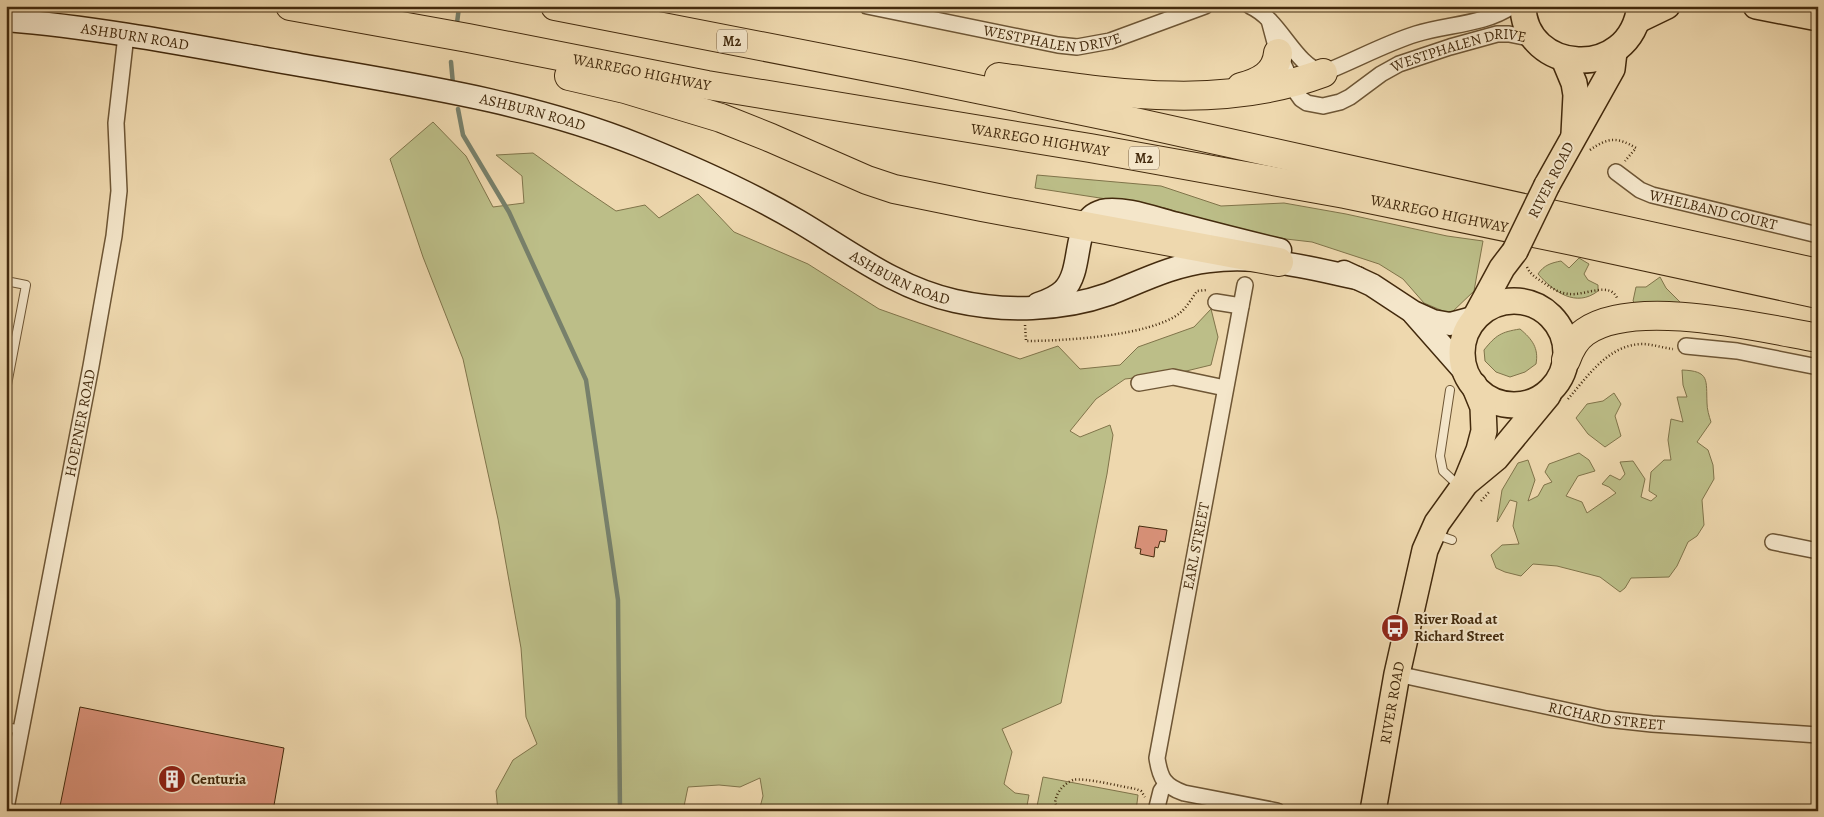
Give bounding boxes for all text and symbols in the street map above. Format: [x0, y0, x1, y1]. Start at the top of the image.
street label: ASHBURN ROAD [79, 18, 190, 55]
street label: WESTPHALEN DRIVE [980, 20, 1124, 57]
street label: WESTPHALEN DRIVE [1386, 24, 1528, 77]
road number: M2 [717, 29, 747, 52]
street label: WARREGO HIGHWAY [570, 49, 713, 96]
street label: ASHBURN ROAD [477, 88, 588, 136]
street label: WARREGO HIGHWAY [968, 118, 1112, 161]
street label: RIVER ROAD [1523, 138, 1579, 222]
road number: M2 [1129, 146, 1159, 170]
street label: WHELBAND COURT [1646, 184, 1780, 235]
street label: WARREGO HIGHWAY [1368, 189, 1511, 238]
street label: ASHBURN ROAD [845, 245, 952, 309]
street label: HOEPNER ROAD [60, 368, 100, 479]
street label: EARL STREET [1178, 500, 1214, 591]
place label: River Road at Richard Street [1414, 609, 1504, 646]
bus stop icon: River Road at Richard Street [1380, 613, 1410, 643]
street label: RIVER ROAD [1375, 660, 1410, 745]
street label: RICHARD STREET [1546, 697, 1666, 735]
building icon: Centuria [157, 764, 187, 794]
place label: Centuria [191, 769, 247, 789]

